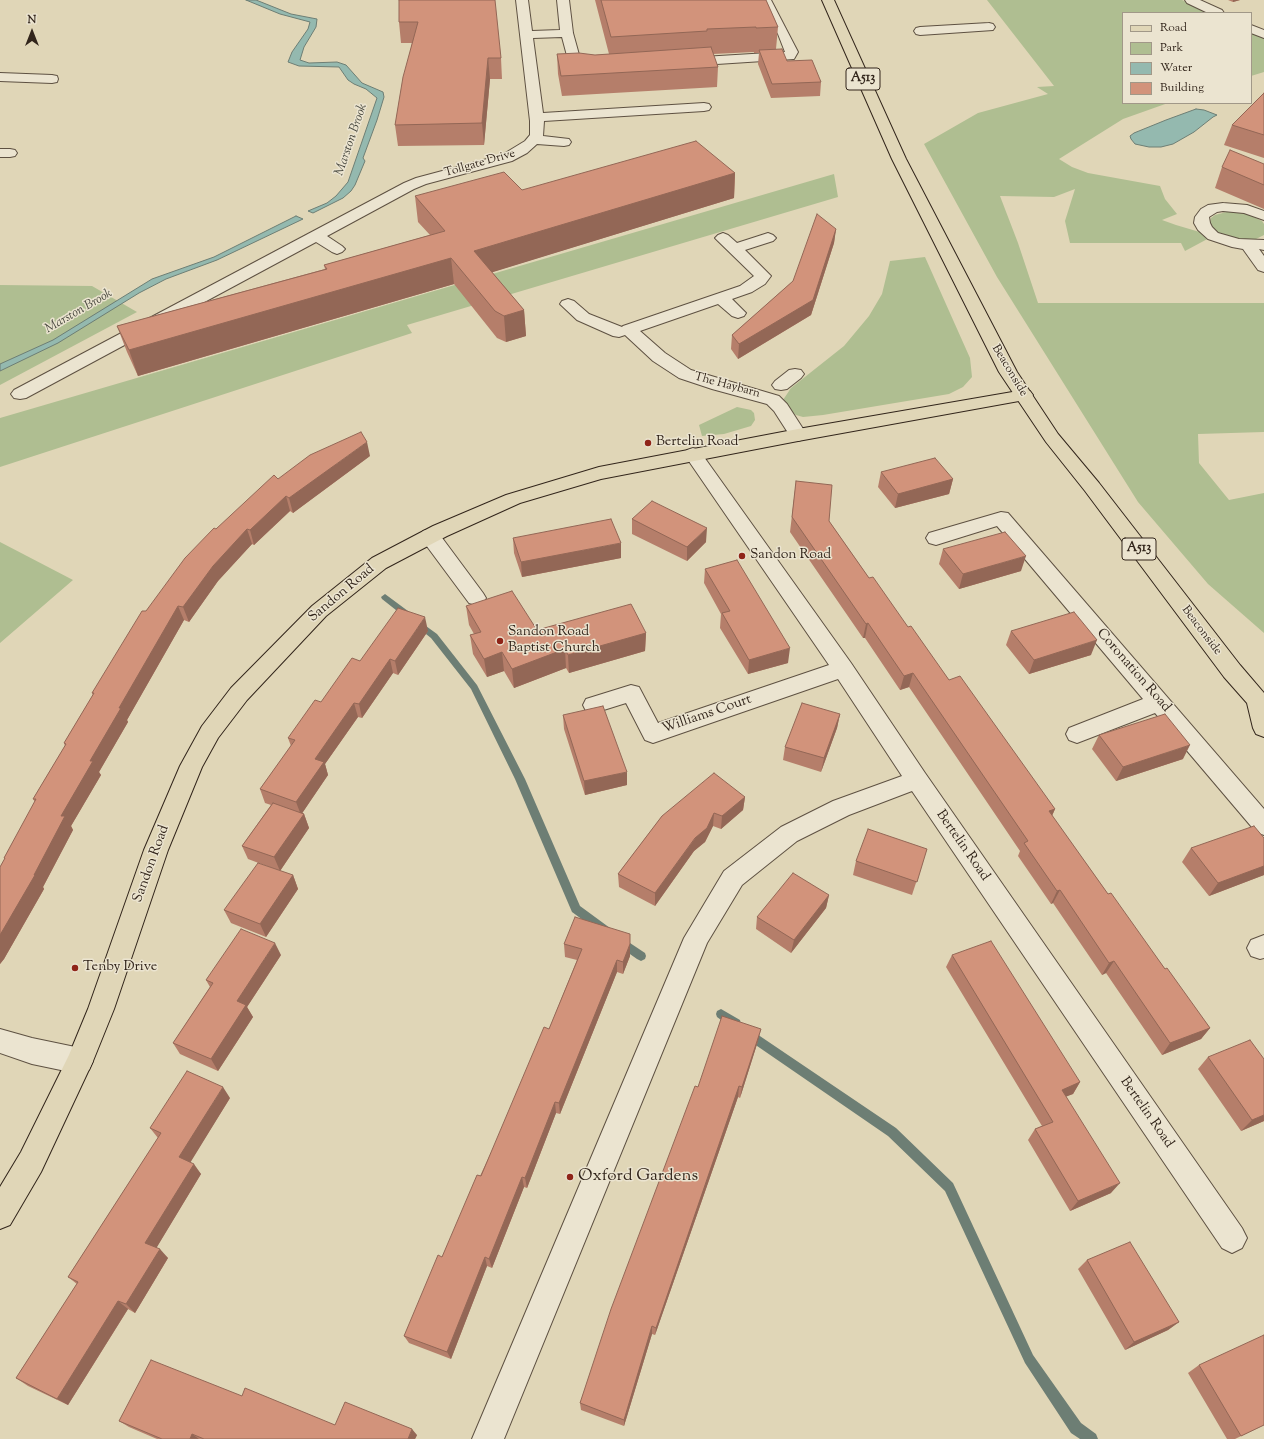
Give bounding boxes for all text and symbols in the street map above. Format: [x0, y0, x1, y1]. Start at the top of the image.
north arrow [12, 12, 52, 52]
text: N [28, 12, 36, 28]
legend [1122, 12, 1252, 104]
text: Road [1160, 19, 1187, 37]
text: Park [1160, 39, 1183, 57]
text: Water [1160, 59, 1192, 77]
road number: A513 [846, 68, 880, 90]
text: Building [1160, 79, 1204, 97]
water label: Marston Brook [332, 102, 372, 178]
street label: Tollgate Drive [443, 147, 517, 181]
water label: Marston Brook [43, 286, 115, 338]
street label: Beaconside [988, 342, 1030, 400]
street label: The Haybarn [692, 370, 762, 402]
place label: Bertelin Road [656, 435, 738, 451]
marker: Bertelin Road [643, 438, 653, 448]
road number: A513 [1122, 538, 1156, 560]
place label: Sandon Road [750, 548, 831, 564]
marker: Sandon Road [737, 551, 747, 561]
street label: Sandon Road [306, 562, 378, 626]
street label: Beaconside [1178, 604, 1224, 658]
place label: Sandon Road Baptist Church [508, 625, 600, 658]
street label: Coronation Road [1092, 626, 1174, 716]
marker: Sandon Road Baptist Church [495, 636, 505, 646]
street label: Williams Court [660, 692, 754, 738]
street label: Bertelin Road [931, 807, 993, 885]
street label: Sandon Road [130, 823, 174, 905]
place label: Tenby Drive [83, 960, 157, 976]
marker: Tenby Drive [70, 963, 80, 973]
street label: Bertelin Road [1115, 1074, 1177, 1152]
place label: Oxford Gardens [578, 1167, 698, 1187]
marker: Oxford Gardens [565, 1172, 575, 1182]

